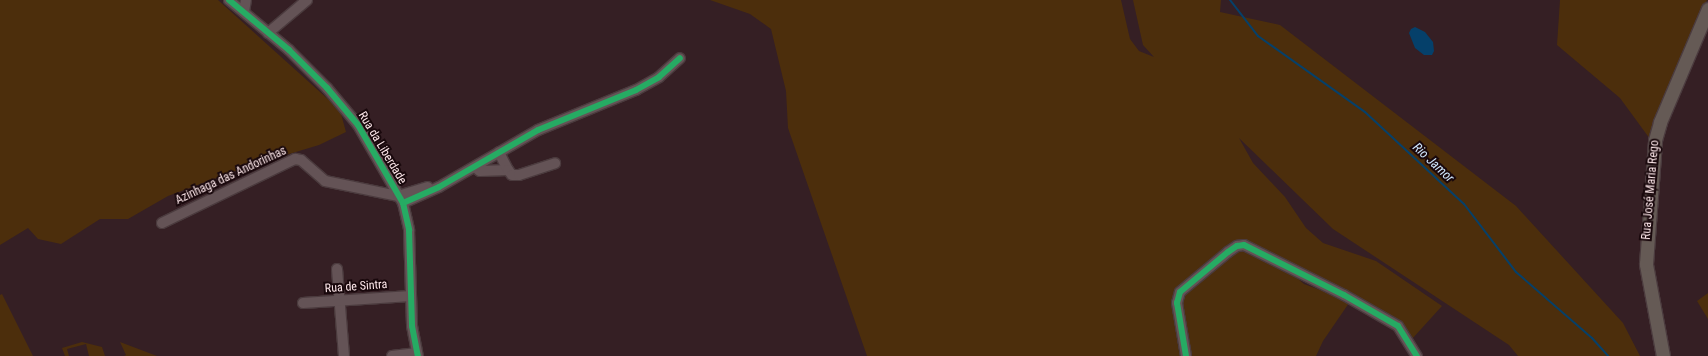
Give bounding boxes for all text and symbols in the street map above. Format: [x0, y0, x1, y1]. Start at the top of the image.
street label: Rua da Liberdade [355, 109, 409, 187]
water label: Rio Jamor [1409, 140, 1457, 186]
street label: Rua José Maria Rego [1639, 140, 1663, 240]
street label: Azinhaga das Andorinhas [173, 144, 289, 208]
street label: Rua de Sintra [324, 278, 388, 296]

